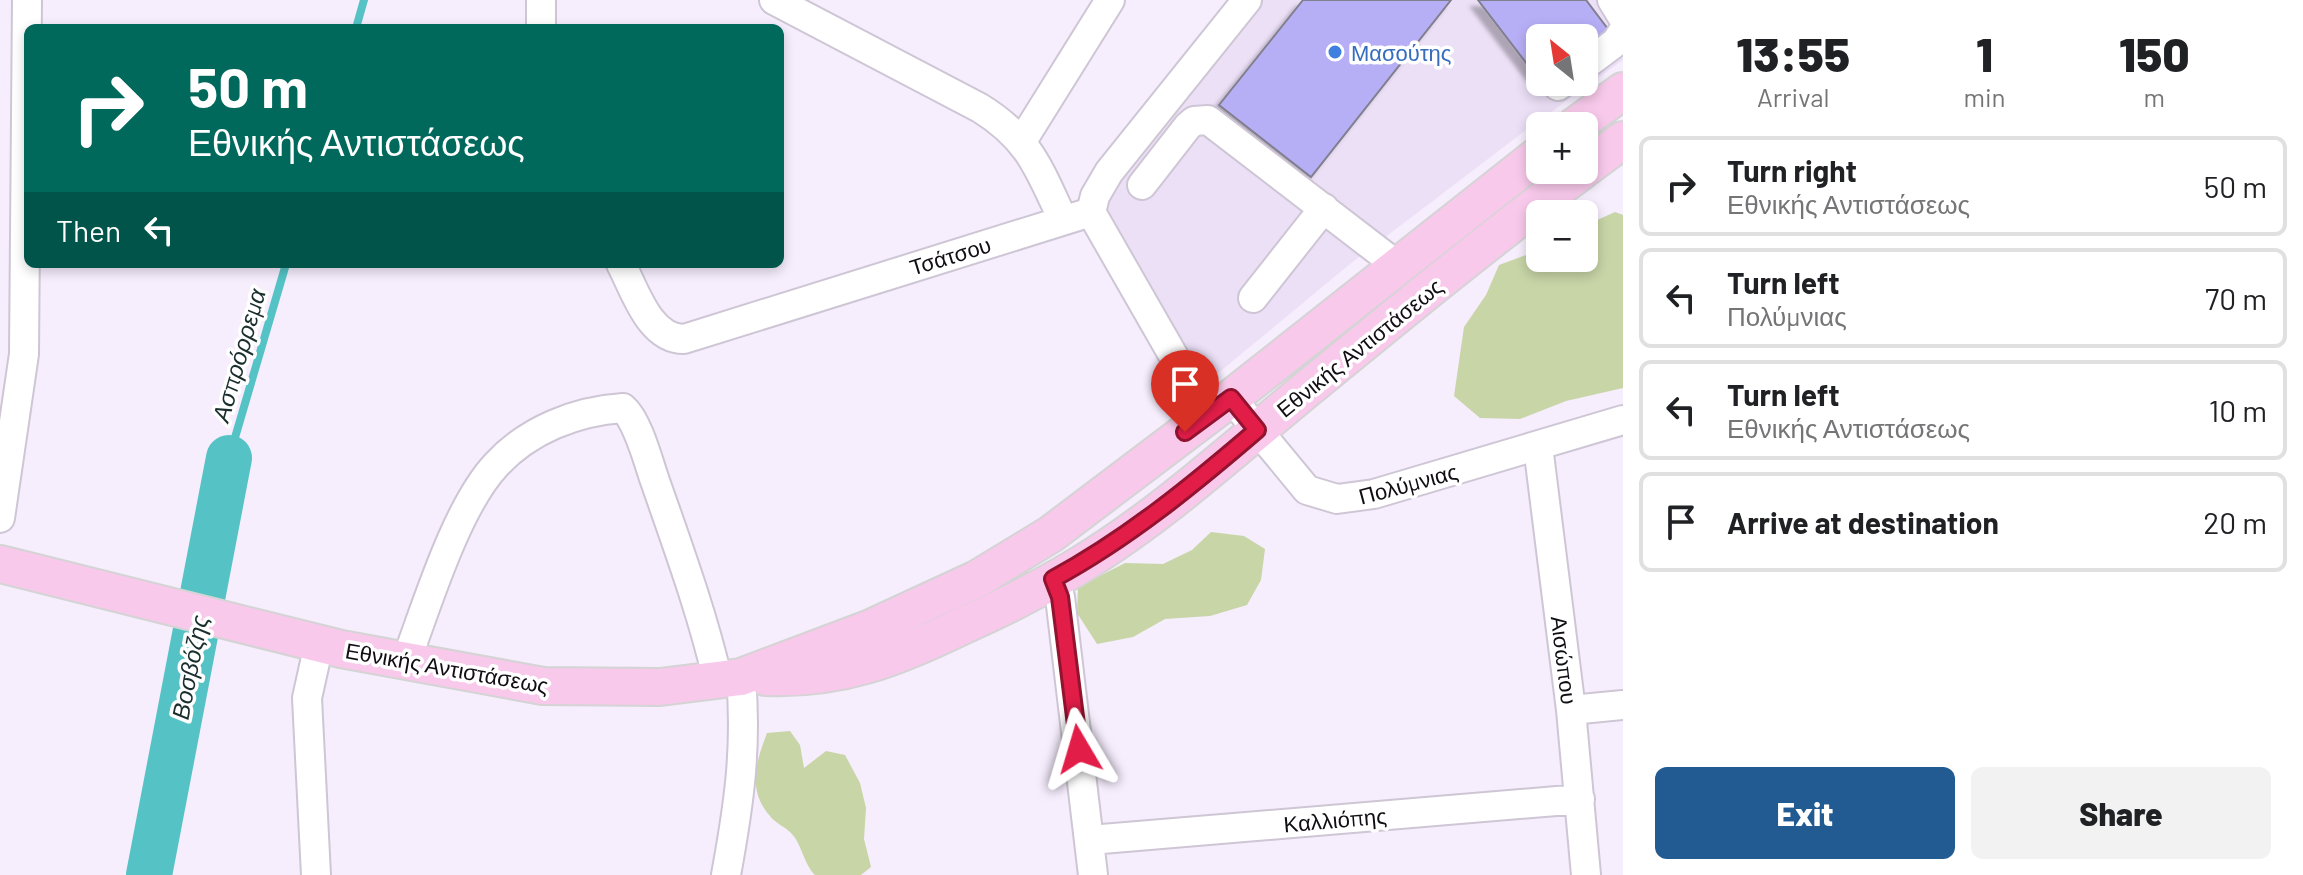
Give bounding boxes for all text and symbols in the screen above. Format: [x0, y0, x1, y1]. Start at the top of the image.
north arrow [1526, 24, 1598, 96]
map controls [1526, 24, 1598, 272]
text: 13:55 [1736, 24, 1850, 82]
text: 1 [1976, 24, 1993, 82]
text: 150 [2119, 24, 2190, 82]
place label: Μασούτης [1351, 39, 1451, 66]
marker: Μασούτης [1326, 43, 1344, 61]
text: 50 m [188, 52, 308, 119]
icon: right [56, 56, 160, 160]
text: Arrival [1757, 81, 1830, 112]
text: min [1963, 81, 2006, 112]
text: m [2144, 81, 2165, 112]
button: + [1526, 112, 1598, 184]
text: Εθνικής Αντιστάσεως [188, 120, 525, 163]
text: Turn right [1727, 152, 1857, 188]
icon: right [1659, 164, 1703, 208]
text: 50 m [2204, 168, 2267, 204]
text: Εθνικής Αντιστάσεως [1727, 188, 1970, 219]
button: − [1526, 200, 1598, 272]
icon: left [137, 208, 181, 252]
text: Then [56, 212, 121, 248]
street label: Τσάτσου [906, 230, 994, 280]
text: Turn left [1727, 264, 1840, 300]
street label: Εθνικής Αντιστάσεως [1271, 272, 1448, 423]
icon: left [1659, 276, 1703, 320]
text: 70 m [2205, 280, 2267, 316]
water label: Ασπρόρρεμα [205, 284, 271, 427]
text: Πολύμνιας [1727, 300, 1847, 331]
pin [1151, 350, 1219, 432]
icon: arrive [1163, 362, 1207, 406]
text: Turn left [1727, 376, 1840, 412]
icon: left [1659, 388, 1703, 432]
text: 10 m [2209, 392, 2267, 428]
text: Εθνικής Αντιστάσεως [1727, 412, 1970, 443]
street label: Πολύμνιας [1356, 457, 1460, 509]
icon: arrive [1659, 500, 1703, 544]
text: Arrive at destination [1727, 504, 1999, 540]
text: 20 m [2203, 504, 2267, 540]
water label: Βοσβόζης [165, 612, 213, 722]
street label: Αισώπου [1547, 614, 1583, 706]
street label: Εθνικής Αντιστάσεως [343, 636, 551, 699]
position arrow [1037, 707, 1121, 791]
button: Exit [1655, 767, 1955, 859]
button: Share [1971, 767, 2271, 859]
street label: Καλλιόπης [1282, 802, 1388, 837]

